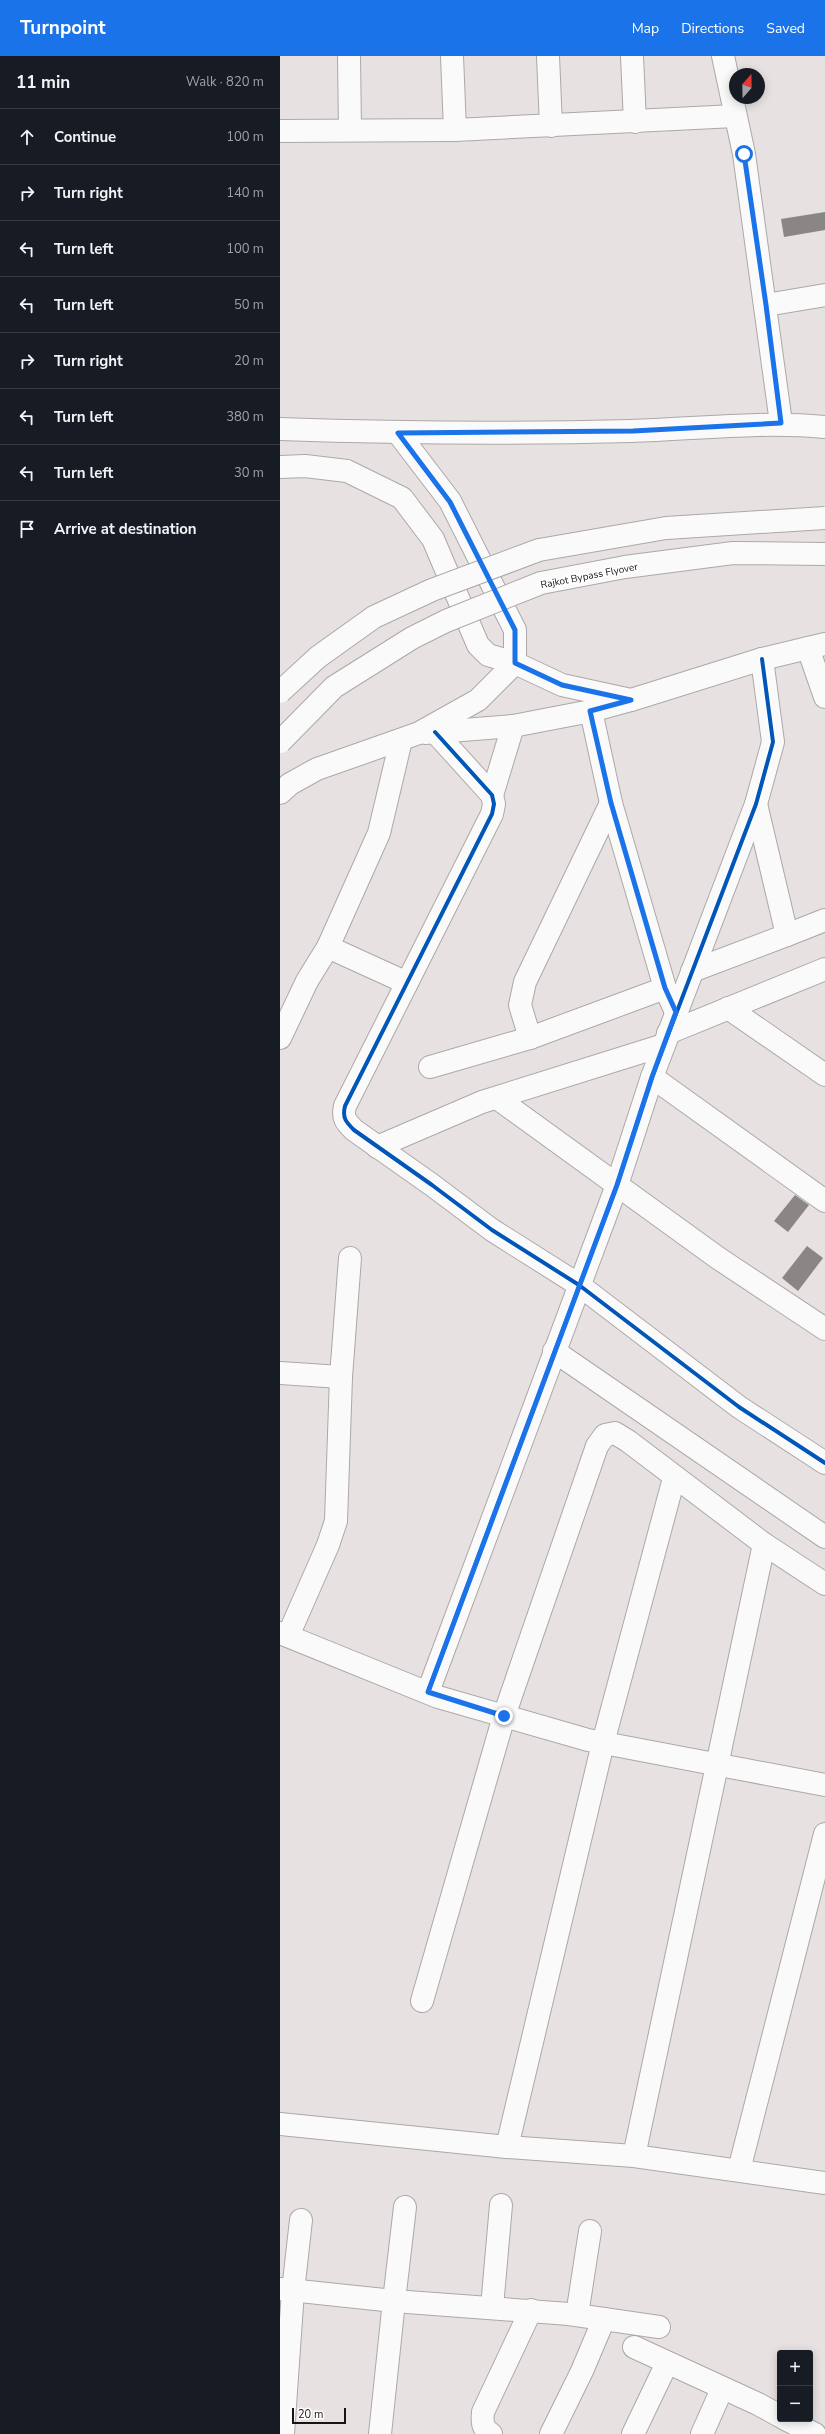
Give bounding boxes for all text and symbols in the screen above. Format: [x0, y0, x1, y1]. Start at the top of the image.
text: Turnpoint [20, 15, 106, 41]
text: Map [632, 19, 659, 38]
text: Directions [681, 19, 744, 38]
text: Saved [766, 19, 805, 38]
north arrow [729, 68, 765, 104]
text: 11 min [16, 71, 70, 94]
text: Walk · 820 m [186, 73, 264, 91]
icon: ahead [16, 126, 38, 148]
text: Continue [54, 127, 116, 147]
text: 100 m [226, 128, 264, 146]
route start [735, 145, 753, 163]
icon: right [16, 182, 38, 204]
text: Turn right [54, 183, 123, 203]
text: 140 m [226, 184, 264, 202]
icon: left [16, 238, 38, 260]
text: Turn left [54, 239, 113, 259]
text: 100 m [226, 240, 264, 258]
icon: left [16, 294, 38, 316]
text: Turn left [54, 295, 113, 315]
text: 50 m [234, 296, 264, 314]
icon: right [16, 350, 38, 372]
text: Turn right [54, 351, 123, 371]
text: 20 m [234, 352, 264, 370]
icon: left [16, 406, 38, 428]
text: Turn left [54, 407, 113, 427]
text: 380 m [226, 408, 264, 426]
icon: left [16, 462, 38, 484]
text: Turn left [54, 463, 113, 483]
text: 30 m [234, 464, 264, 482]
icon: arrive [16, 518, 38, 540]
text: Arrive at destination [54, 519, 197, 539]
street label: Rajkot Bypass Flyover [539, 560, 639, 592]
route end [495, 1707, 513, 1725]
map controls [777, 2350, 813, 2422]
button: + [777, 2350, 813, 2386]
button: − [777, 2386, 813, 2422]
scale bar [292, 2406, 346, 2425]
text: 20 m [298, 2407, 323, 2422]

